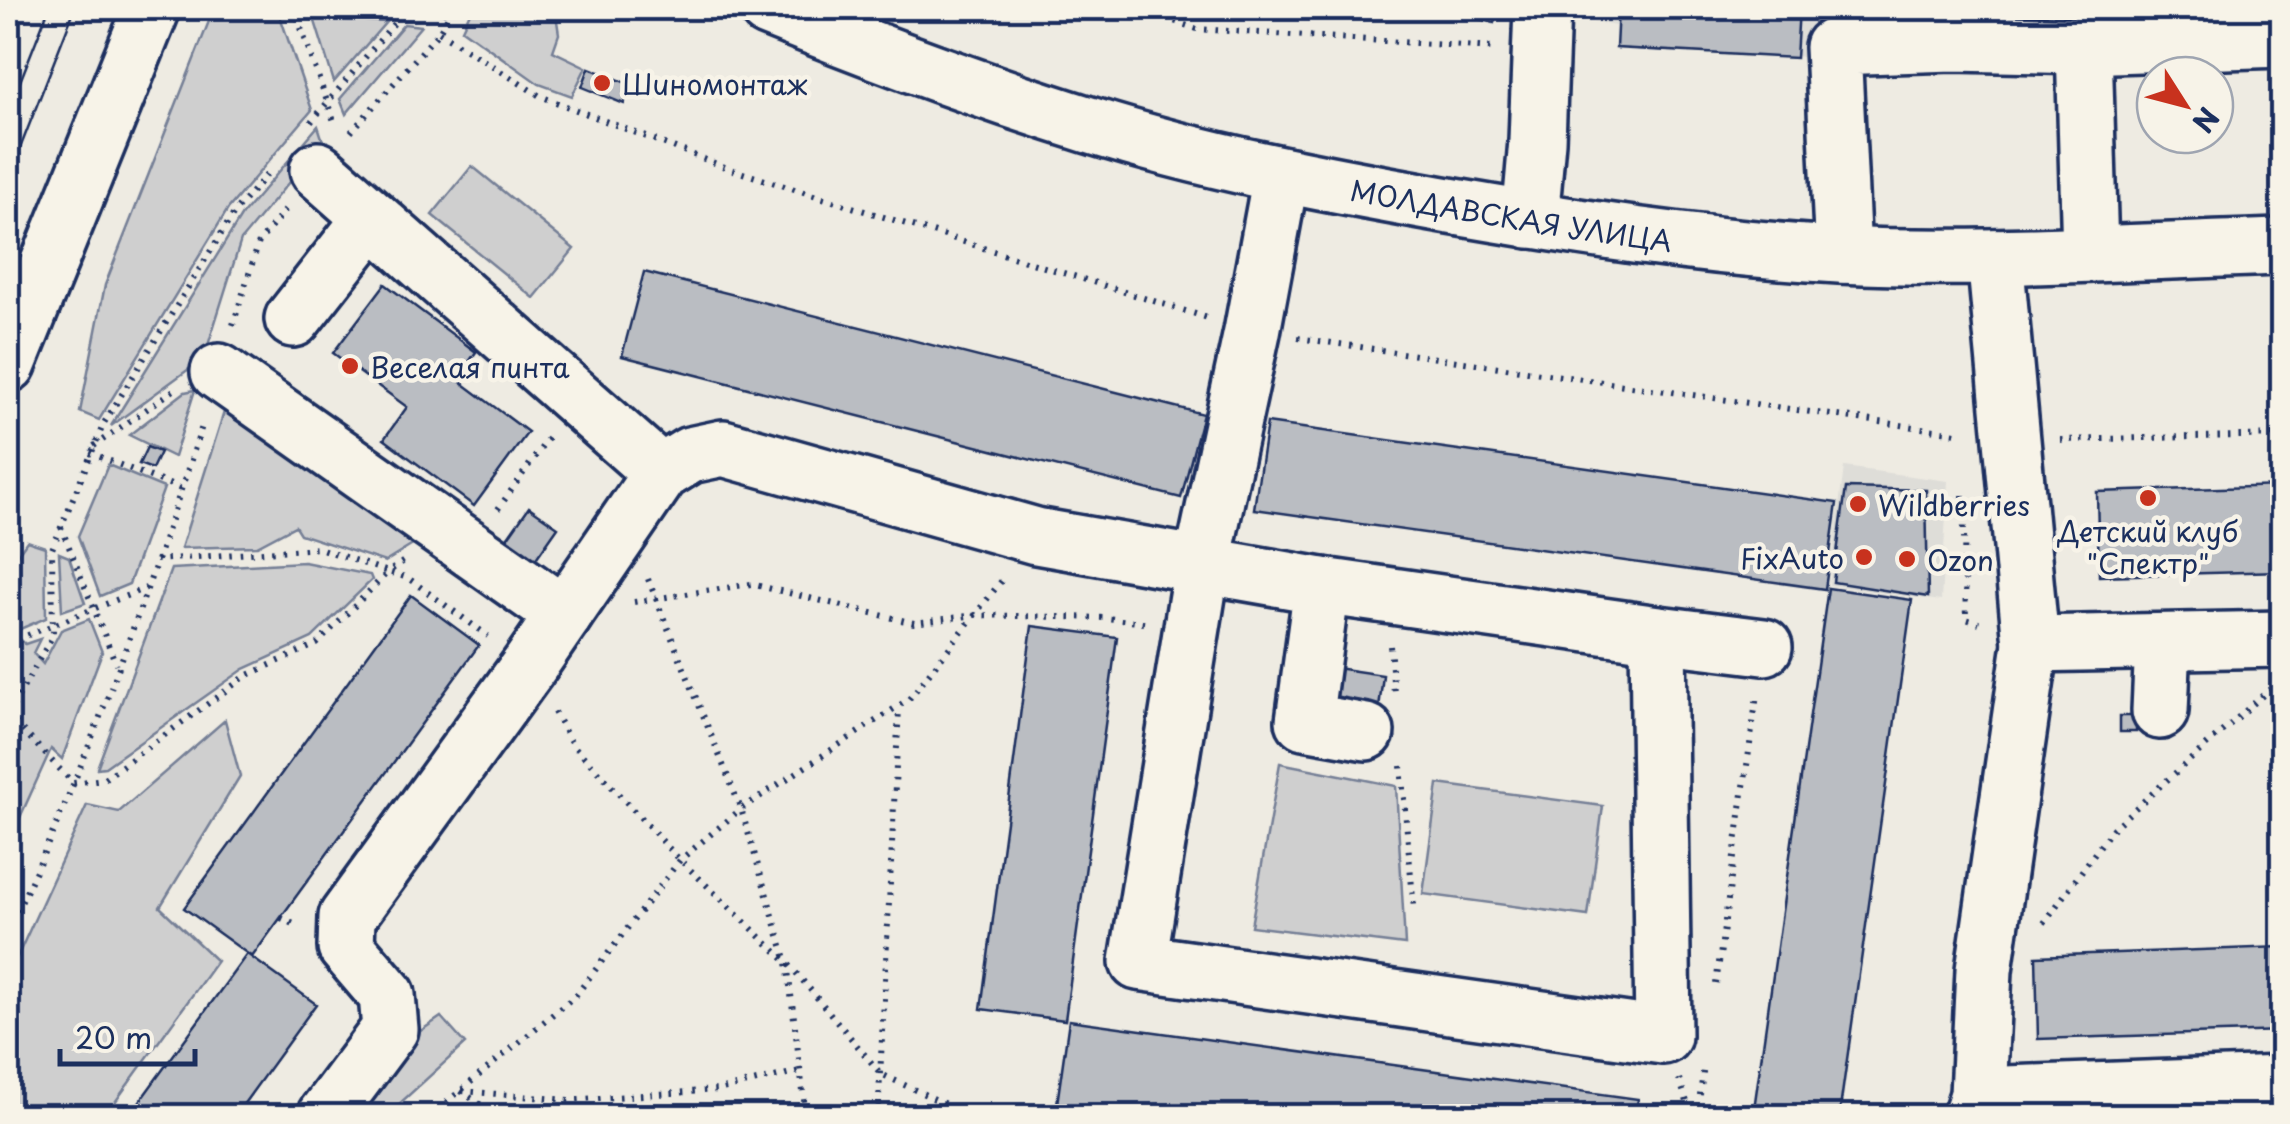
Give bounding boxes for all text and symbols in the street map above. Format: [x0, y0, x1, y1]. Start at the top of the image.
north arrow [2135, 55, 2235, 155]
place label: Шиномонтаж [622, 62, 808, 105]
marker: Шиномонтаж [591, 72, 613, 94]
text: N [2183, 99, 2230, 142]
street label: МОЛДАВСКАЯ УЛИЦА [1347, 167, 1675, 261]
place label: Веселая пинта [370, 345, 571, 388]
marker: Веселая пинта [339, 355, 361, 377]
place label: Wildberries [1878, 483, 2030, 526]
marker: Детский клуб "Спектр" [2137, 487, 2159, 509]
marker: Wildberries [1847, 493, 1869, 515]
place label: Детский клуб "Спектр" [2057, 509, 2238, 584]
place label: FixAuto [1740, 536, 1844, 579]
place label: Ozon [1927, 538, 1994, 581]
marker: FixAuto [1853, 546, 1875, 568]
marker: Ozon [1896, 548, 1918, 570]
scale bar [60, 1004, 195, 1066]
text: 20 m [75, 1014, 152, 1059]

